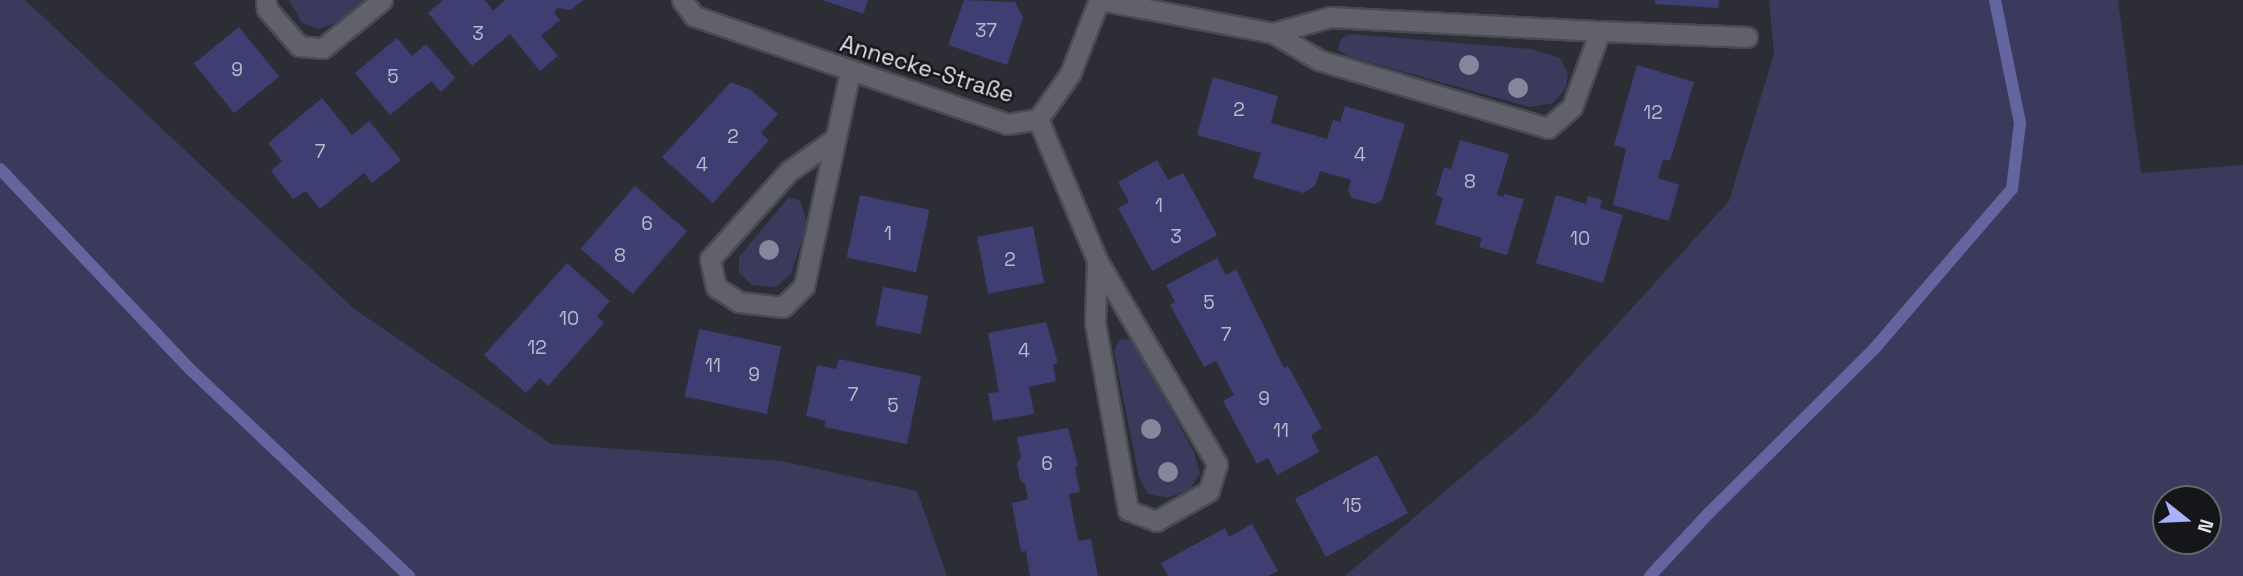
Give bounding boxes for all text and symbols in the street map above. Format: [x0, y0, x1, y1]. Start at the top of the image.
house number: 37 [975, 20, 997, 42]
house number: 3 [472, 23, 484, 45]
street label: Annecke-Straße [837, 29, 1017, 109]
house number: 9 [231, 59, 243, 81]
house number: 5 [387, 66, 399, 88]
house number: 2 [1233, 99, 1245, 121]
house number: 12 [1643, 102, 1663, 124]
house number: 2 [727, 126, 739, 148]
house number: 7 [315, 141, 325, 163]
house number: 4 [1354, 144, 1366, 166]
house number: 4 [696, 154, 708, 176]
house number: 8 [1464, 171, 1476, 193]
house number: 1 [1155, 195, 1163, 217]
house number: 6 [641, 213, 653, 235]
house number: 1 [884, 223, 892, 245]
house number: 3 [1170, 226, 1182, 248]
house number: 10 [1570, 228, 1590, 250]
house number: 8 [614, 245, 626, 267]
house number: 2 [1004, 249, 1016, 271]
house number: 5 [1203, 292, 1215, 314]
house number: 10 [559, 308, 579, 330]
house number: 7 [1221, 324, 1231, 346]
house number: 12 [527, 337, 547, 359]
house number: 4 [1018, 340, 1030, 362]
house number: 11 [705, 355, 721, 377]
house number: 9 [748, 364, 760, 386]
house number: 7 [848, 384, 858, 406]
house number: 9 [1258, 388, 1270, 410]
house number: 5 [887, 395, 899, 417]
house number: 11 [1273, 420, 1289, 442]
house number: 6 [1041, 453, 1053, 475]
north arrow [2152, 485, 2222, 555]
house number: 15 [1342, 495, 1362, 517]
text: N [2192, 516, 2219, 536]

